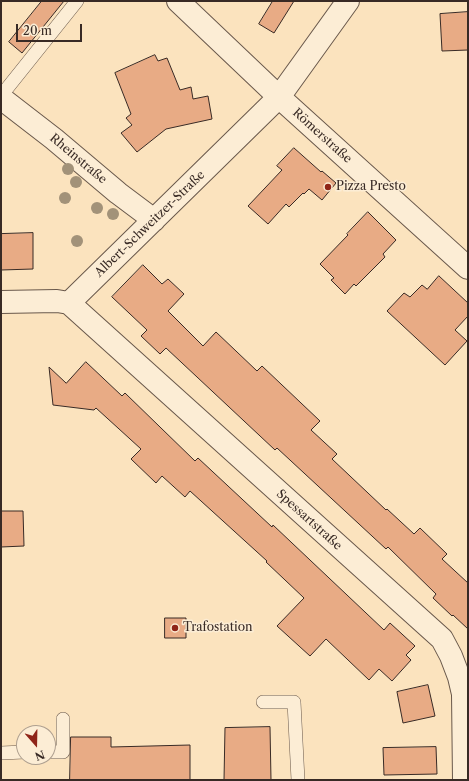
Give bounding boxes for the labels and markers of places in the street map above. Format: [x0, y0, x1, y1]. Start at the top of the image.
place label: Pizza Presto [336, 180, 406, 194]
marker: Pizza Presto [323, 182, 333, 192]
place label: Trafostation [183, 621, 253, 635]
marker: Trafostation [170, 623, 180, 633]

